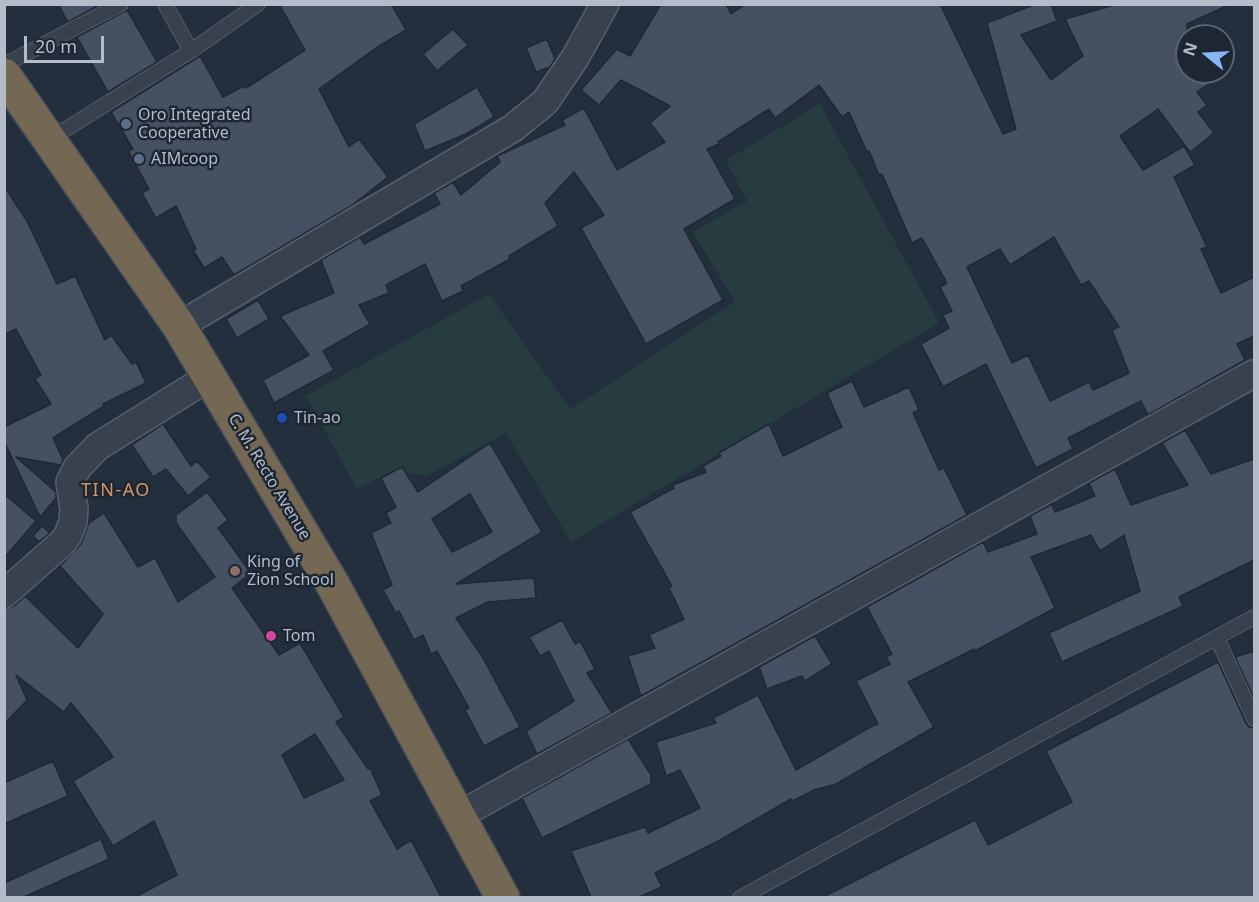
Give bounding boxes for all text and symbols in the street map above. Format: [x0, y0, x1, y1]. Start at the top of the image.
scale bar [27, 24, 106, 62]
north arrow [1175, 24, 1235, 84]
text: 20 m [35, 34, 77, 58]
text: N [1177, 39, 1202, 59]
place label: Oro Integrated Cooperative [138, 105, 250, 143]
marker: Oro Integrated Cooperative [119, 117, 133, 131]
place label: AIMcoop [151, 149, 218, 169]
marker: AIMcoop [132, 152, 146, 166]
place label: Tin-ao [294, 408, 341, 428]
street label: C. M. Recto Avenue [224, 410, 314, 544]
marker: Tin-ao [275, 411, 289, 425]
district label: TIN-AO [81, 480, 151, 502]
place label: King of Zion School [247, 552, 334, 590]
marker: King of Zion School [228, 564, 242, 578]
place label: Tom [283, 626, 315, 646]
marker: Tom [264, 629, 278, 643]

